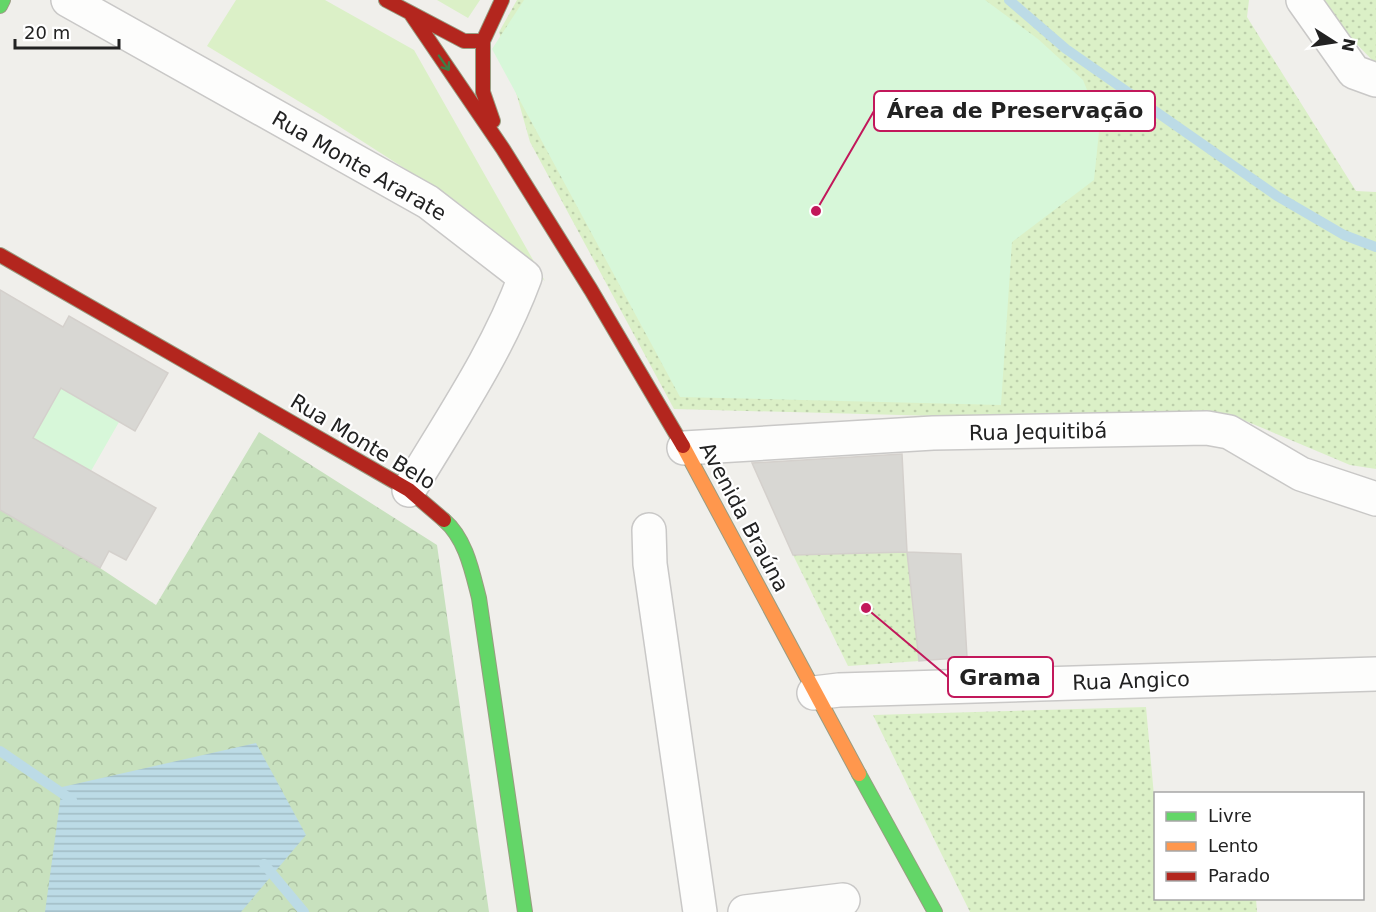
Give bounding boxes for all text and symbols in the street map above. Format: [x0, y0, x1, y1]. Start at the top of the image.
scale bar [15, 12, 118, 50]
north arrow [1304, 12, 1364, 72]
text: 20 m [24, 22, 70, 43]
text: N [1337, 36, 1359, 54]
one-way arrow [438, 54, 450, 70]
callout: Área de Preservação [874, 91, 1155, 131]
text: Área de Preservação [887, 98, 1143, 123]
street label: Rua Monte Ararate [268, 106, 450, 226]
street label: Rua Monte Belo [286, 389, 440, 495]
street label: Rua Jequitibá [969, 419, 1107, 445]
street label: Avenida Braúna [694, 438, 794, 596]
callout: Grama [948, 657, 1053, 697]
text: Grama [959, 665, 1041, 690]
street label: Rua Angico [1072, 667, 1190, 695]
legend [1154, 792, 1364, 900]
text: Livre [1208, 805, 1252, 826]
text: Lento [1208, 835, 1258, 856]
text: Parado [1208, 865, 1270, 886]

